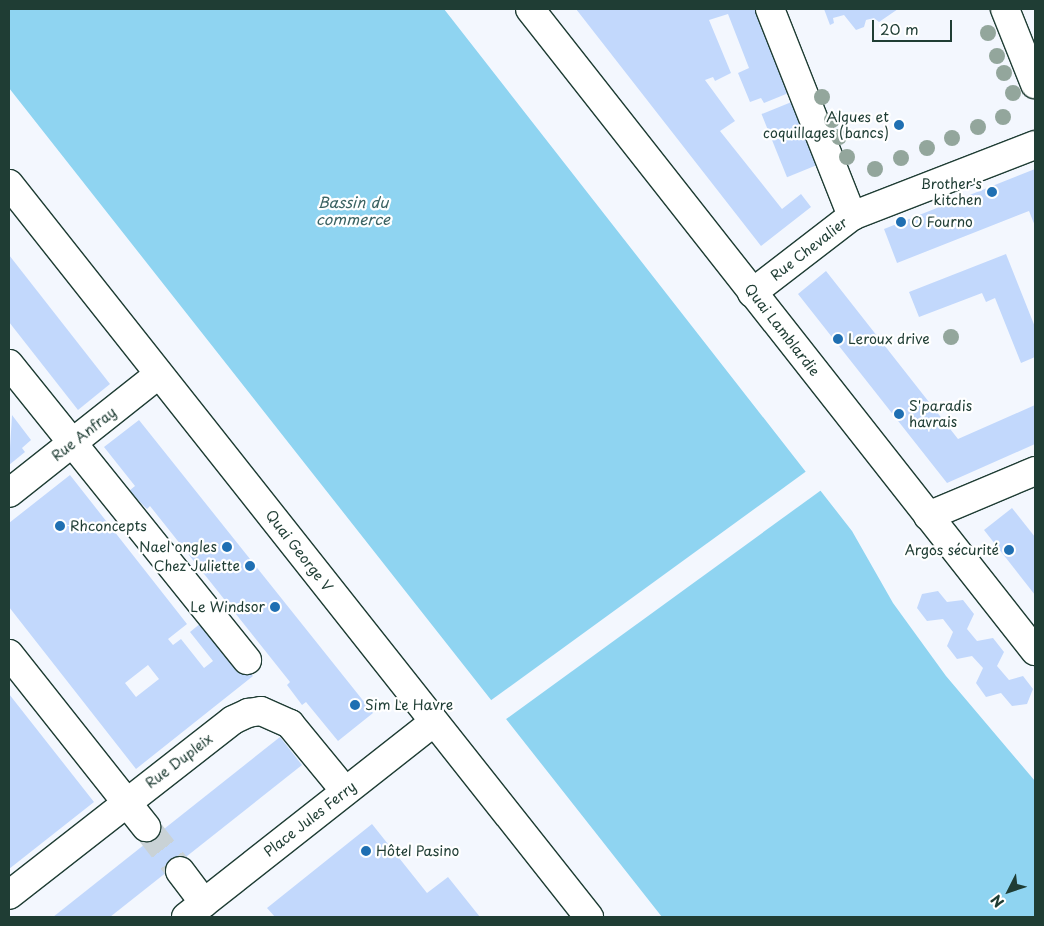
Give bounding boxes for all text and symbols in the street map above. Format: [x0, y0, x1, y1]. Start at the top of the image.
scale bar [874, 10, 954, 42]
text: 20 m [880, 17, 919, 40]
place label: Algues et coquillages (bancs) [762, 109, 889, 142]
marker: Algues et coquillages (bancs) [893, 119, 905, 131]
place label: Brother's kitchen [920, 176, 982, 208]
marker: Brother's kitchen [986, 186, 998, 198]
water label: Bassin du commerce [316, 192, 390, 227]
street label: Rue Chevalier [767, 214, 851, 284]
place label: O Fourno [911, 214, 973, 230]
marker: O Fourno [895, 216, 907, 228]
street label: Quai Lamblardie [741, 281, 823, 379]
place label: Leroux drive [848, 331, 930, 347]
marker: Leroux drive [832, 333, 844, 345]
place label: S'paradis havrais [909, 398, 972, 431]
street label: Rue Anfray [48, 403, 120, 465]
marker: S'paradis havrais [893, 408, 905, 420]
street label: Quai George V [262, 507, 336, 595]
place label: Rhconcepts [70, 518, 147, 534]
marker: Rhconcepts [54, 520, 66, 532]
place label: Nael ongles [139, 539, 217, 555]
marker: Nael ongles [221, 541, 233, 553]
place label: Argos sécurité [904, 542, 999, 558]
marker: Argos sécurité [1003, 544, 1015, 556]
place label: Chez Juliette [153, 558, 240, 574]
marker: Chez Juliette [244, 560, 256, 572]
place label: Le Windsor [189, 599, 265, 615]
marker: Le Windsor [269, 601, 281, 613]
place label: Sim Le Havre [365, 697, 455, 713]
marker: Sim Le Havre [349, 699, 361, 711]
street label: Rue Dupleix [142, 730, 216, 792]
street label: Place Jules Ferry [260, 777, 360, 861]
place label: Hôtel Pasino [376, 843, 460, 859]
marker: Hôtel Pasino [360, 845, 372, 857]
north arrow [984, 866, 1034, 916]
text: N [986, 890, 1009, 912]

